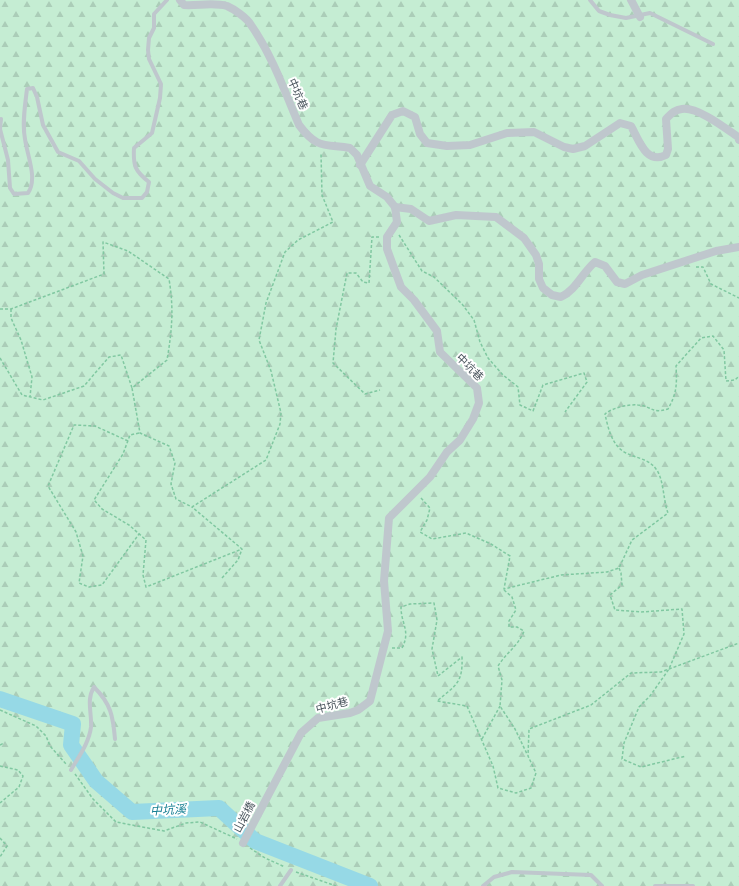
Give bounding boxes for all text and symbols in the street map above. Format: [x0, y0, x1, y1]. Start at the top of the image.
street label: 中坑巷 [286, 76, 310, 112]
street label: 中坑巷 [454, 351, 486, 383]
street label: 中坑巷 [315, 695, 349, 715]
street label: 山岩橋 [231, 800, 257, 834]
water label: 中坑溪 [150, 802, 188, 817]

